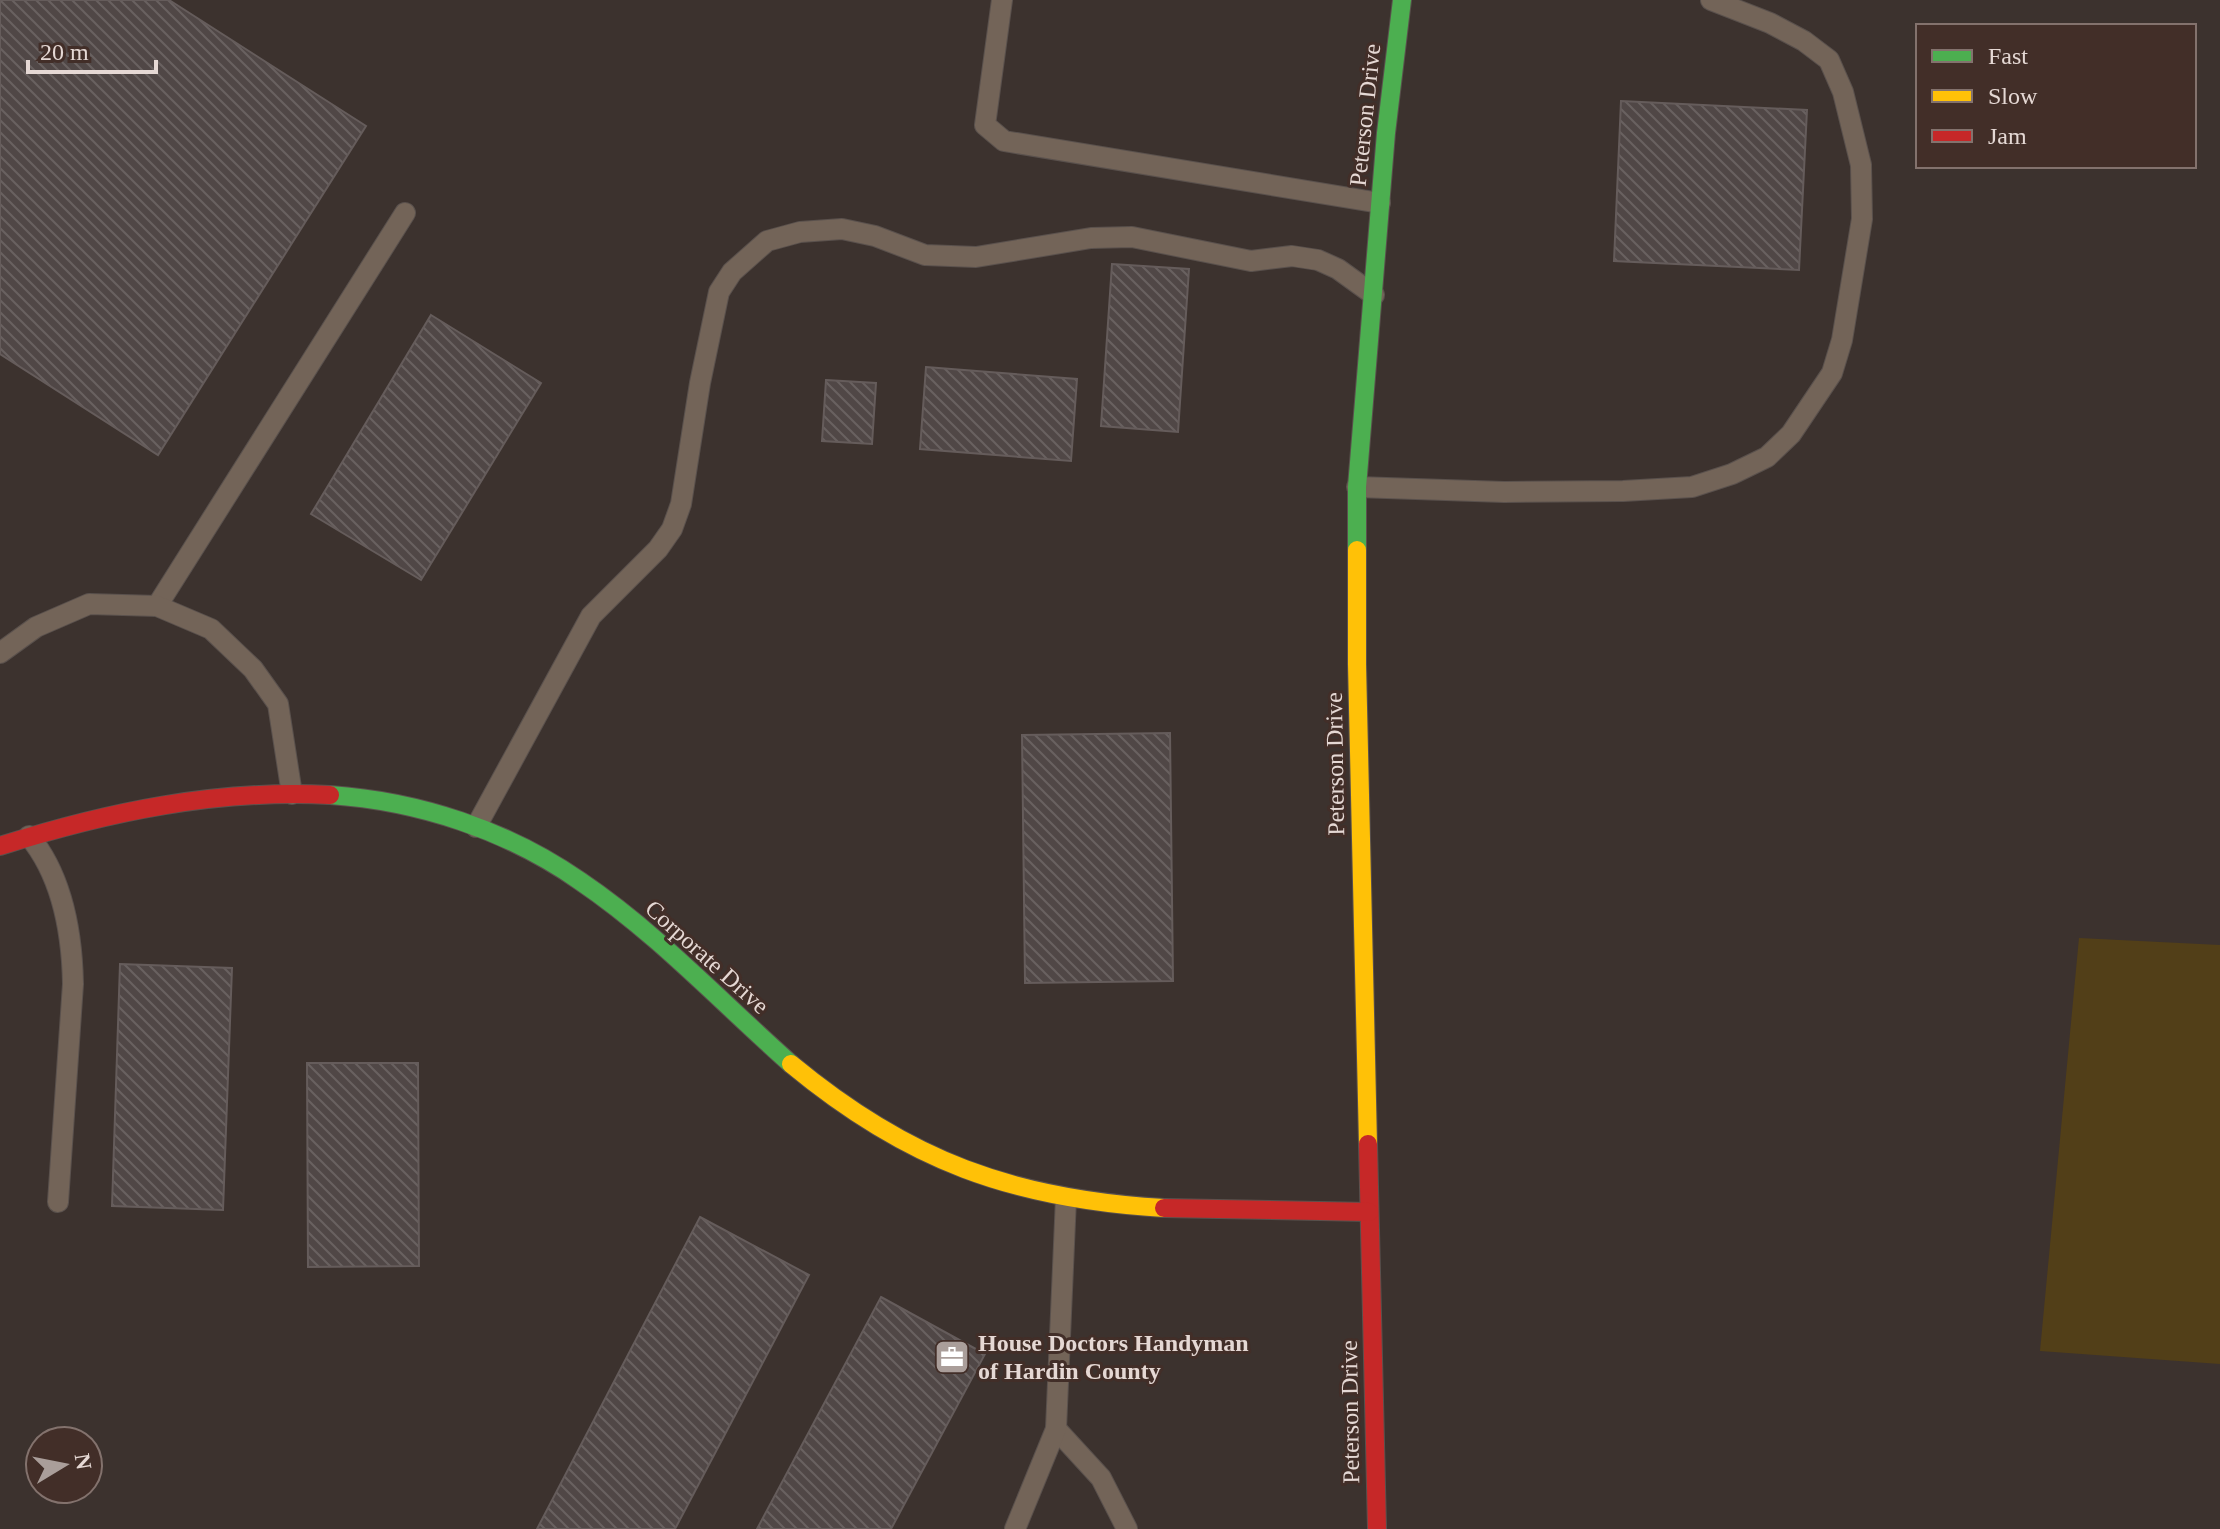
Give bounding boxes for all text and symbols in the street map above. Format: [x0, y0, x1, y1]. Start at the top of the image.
scale bar [28, 24, 156, 74]
legend [1916, 24, 2196, 168]
text: 20 m [40, 39, 89, 65]
street label: Peterson Drive [1345, 42, 1385, 188]
text: Fast [1988, 43, 2028, 69]
text: Slow [1988, 83, 2038, 109]
text: Jam [1988, 123, 2027, 149]
street label: Peterson Drive [1321, 692, 1349, 836]
street label: Corporate Drive [640, 895, 774, 1019]
place label: House Doctors Handyman of Hardin County [978, 1330, 1249, 1384]
office icon: House Doctors Handyman of Hardin County [933, 1338, 971, 1376]
street label: Peterson Drive [1336, 1340, 1364, 1484]
north arrow [24, 1425, 104, 1505]
text: N [70, 1452, 97, 1472]

